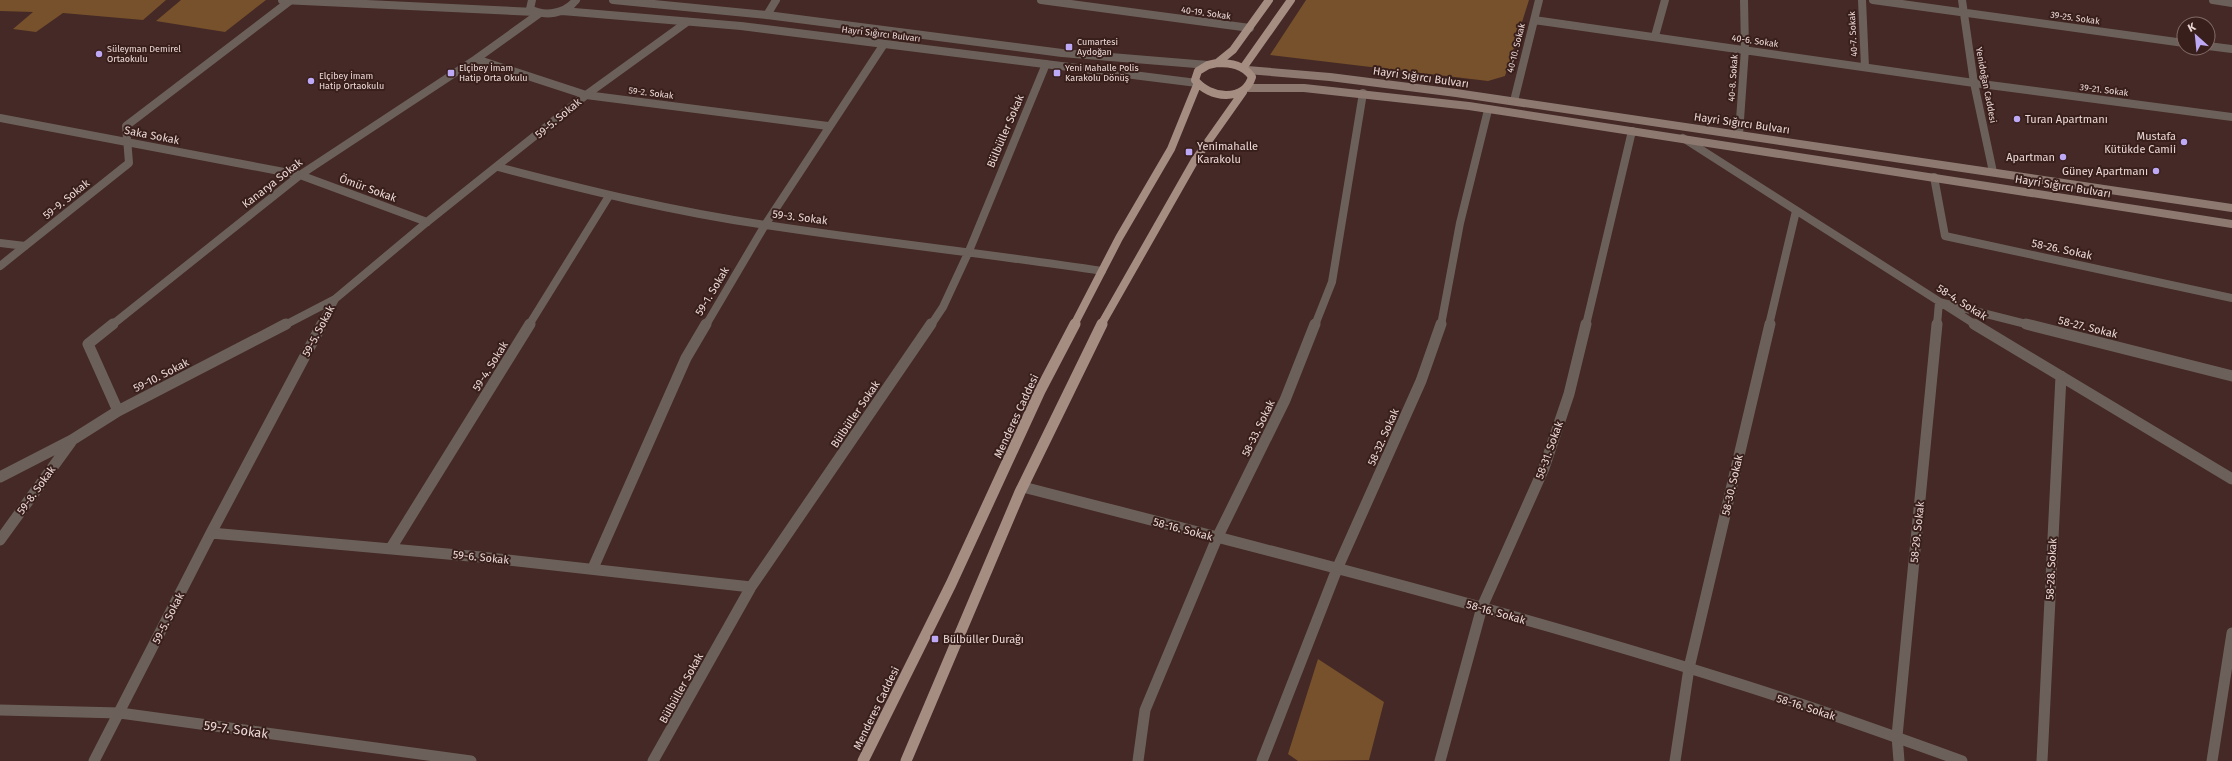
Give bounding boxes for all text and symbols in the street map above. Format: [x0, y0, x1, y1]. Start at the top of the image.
street label: 40-19. Sokak [1180, 5, 1232, 21]
street label: 39-25. Sokak [2050, 10, 2101, 26]
street label: 40-7. Sokak [1847, 11, 1859, 57]
north arrow [2176, 16, 2216, 56]
text: K [2186, 20, 2199, 35]
street label: 40-10. Sokak [1505, 22, 1527, 74]
street label: Hayri Sığırcı Bulvarı [841, 24, 921, 44]
street label: 40-6. Sokak [1731, 33, 1779, 49]
place label: Cumartesi Aydoğan [1077, 37, 1118, 57]
marker: Cumartesi Aydoğan [1064, 42, 1074, 52]
place label: Süleyman Demirel Ortaokulu [107, 44, 181, 64]
street label: Yenidoğan Caddesi [1974, 46, 1998, 124]
marker: Süleyman Demirel Ortaokulu [94, 49, 104, 59]
street label: 40-8. Sokak [1726, 54, 1740, 102]
place label: Elçibey İmam Hatip Orta Okulu [459, 63, 528, 83]
place label: Yeni Mahalle Polis Karakolu Dönüş [1065, 63, 1139, 83]
street label: Hayri Sığırcı Bulvarı [1372, 64, 1470, 91]
marker: Elçibey İmam Hatip Orta Okulu [446, 68, 456, 78]
marker: Yeni Mahalle Polis Karakolu Dönüş [1052, 68, 1062, 78]
place label: Elçibey İmam Hatip Ortaokulu [319, 71, 384, 91]
marker: Elçibey İmam Hatip Ortaokulu [306, 76, 316, 86]
street label: 39-21. Sokak [2079, 82, 2129, 98]
street label: 59-2. Sokak [628, 85, 674, 101]
street label: Bülbüller Sokak [984, 92, 1027, 170]
street label: 59-5. Sokak [533, 95, 584, 141]
street label: Hayri Sığırcı Bulvarı [1693, 110, 1791, 137]
place label: Turan Apartmanı [2025, 113, 2108, 126]
marker: Turan Apartmanı [2012, 114, 2022, 124]
street label: Saka Sokak [123, 124, 181, 147]
place label: Mustafa Kütükde Camii [2104, 130, 2176, 156]
marker: Mustafa Kütükde Camii [2179, 137, 2189, 147]
place label: Yenimahalle Karakolu [1197, 140, 1258, 166]
marker: Yenimahalle Karakolu [1184, 147, 1194, 157]
place label: Apartman [2006, 151, 2055, 164]
marker: Apartman [2058, 152, 2068, 162]
street label: Kanarya Sokak [240, 156, 305, 211]
place label: Güney Apartmanı [2062, 165, 2148, 178]
marker: Güney Apartmanı [2151, 166, 2161, 176]
street label: Ömür Sokak [337, 171, 399, 205]
street label: Hayri Sığırcı Bulvarı [2014, 172, 2112, 200]
street label: 59-9. Sokak [40, 176, 93, 222]
street label: 59-3. Sokak [772, 208, 829, 227]
street label: 58-26. Sokak [2030, 237, 2094, 262]
street label: 59-1. Sokak [693, 264, 732, 318]
street label: 58-4. Sokak [1934, 282, 1990, 323]
street label: 59-5. Sokak [300, 303, 338, 359]
street label: 58-27. Sokak [2057, 314, 2119, 341]
street label: 59-4. Sokak [470, 339, 511, 394]
street label: 59-10. Sokak [131, 356, 192, 395]
street label: Menderes Caddesi [991, 372, 1042, 460]
street label: Bülbüller Sokak [828, 378, 883, 450]
street label: 58-33. Sokak [1239, 397, 1278, 459]
street label: 58-32. Sokak [1365, 406, 1402, 468]
street label: 58-31. Sokak [1533, 419, 1566, 481]
street label: 58-30. Sokak [1719, 453, 1746, 517]
street label: 59-8. Sokak [14, 463, 59, 517]
street label: 58-29. Sokak [1908, 500, 1927, 563]
street label: 58-16. Sokak [1152, 515, 1214, 544]
street label: 58-28. Sokak [2043, 537, 2060, 600]
street label: 59-6. Sokak [452, 548, 510, 567]
street label: 59-5. Sokak [150, 590, 187, 646]
street label: 58-16. Sokak [1465, 598, 1527, 627]
place label: Bülbüller Durağı [943, 633, 1024, 646]
marker: Bülbüller Durağı [930, 634, 940, 644]
street label: Bülbüller Sokak [657, 651, 706, 726]
street label: Menderes Caddesi [851, 664, 902, 752]
street label: 58-16. Sokak [1775, 692, 1837, 723]
street label: 59-7. Sokak [203, 718, 269, 741]

